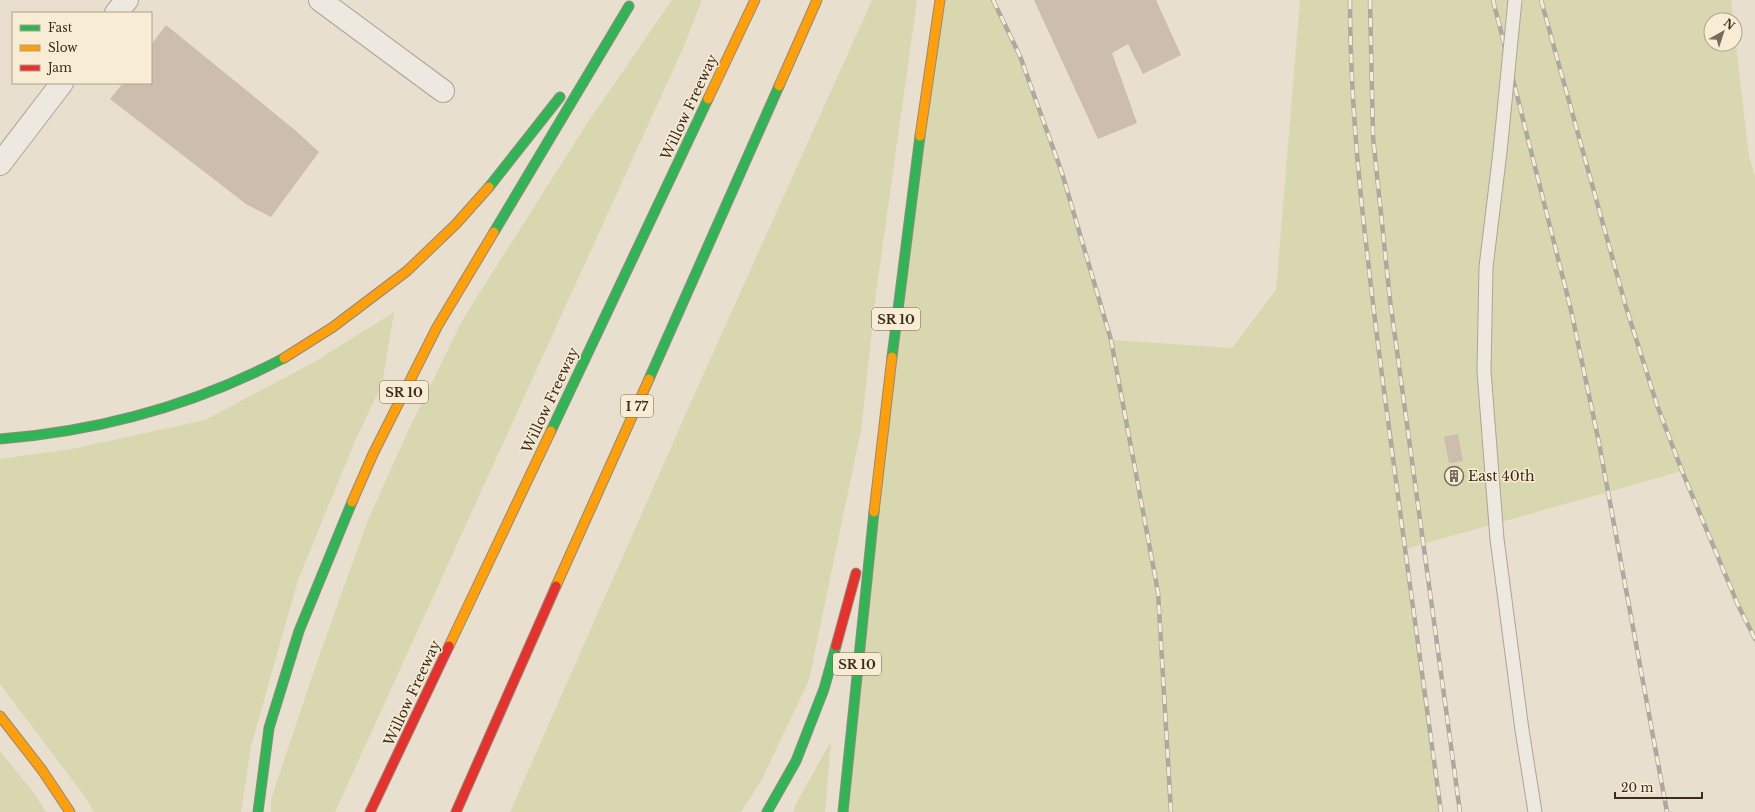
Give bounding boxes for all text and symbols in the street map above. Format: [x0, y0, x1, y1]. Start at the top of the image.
legend [12, 12, 152, 84]
north arrow [1703, 12, 1743, 52]
text: N [1721, 16, 1738, 33]
text: Fast [48, 20, 73, 35]
text: Slow [48, 40, 78, 55]
street label: Willow Freeway [656, 51, 721, 164]
text: Jam [46, 60, 72, 75]
road number: SR 10 [872, 308, 920, 330]
street label: Willow Freeway [517, 344, 582, 457]
road number: SR 10 [380, 381, 428, 403]
road number: I 77 [621, 395, 653, 417]
building icon: East 40th [1443, 465, 1465, 487]
place label: East 40th [1468, 467, 1535, 485]
street label: Willow Freeway [379, 637, 444, 750]
road number: SR 10 [833, 653, 881, 675]
scale bar [1615, 774, 1702, 800]
text: 20 m [1621, 780, 1653, 795]

